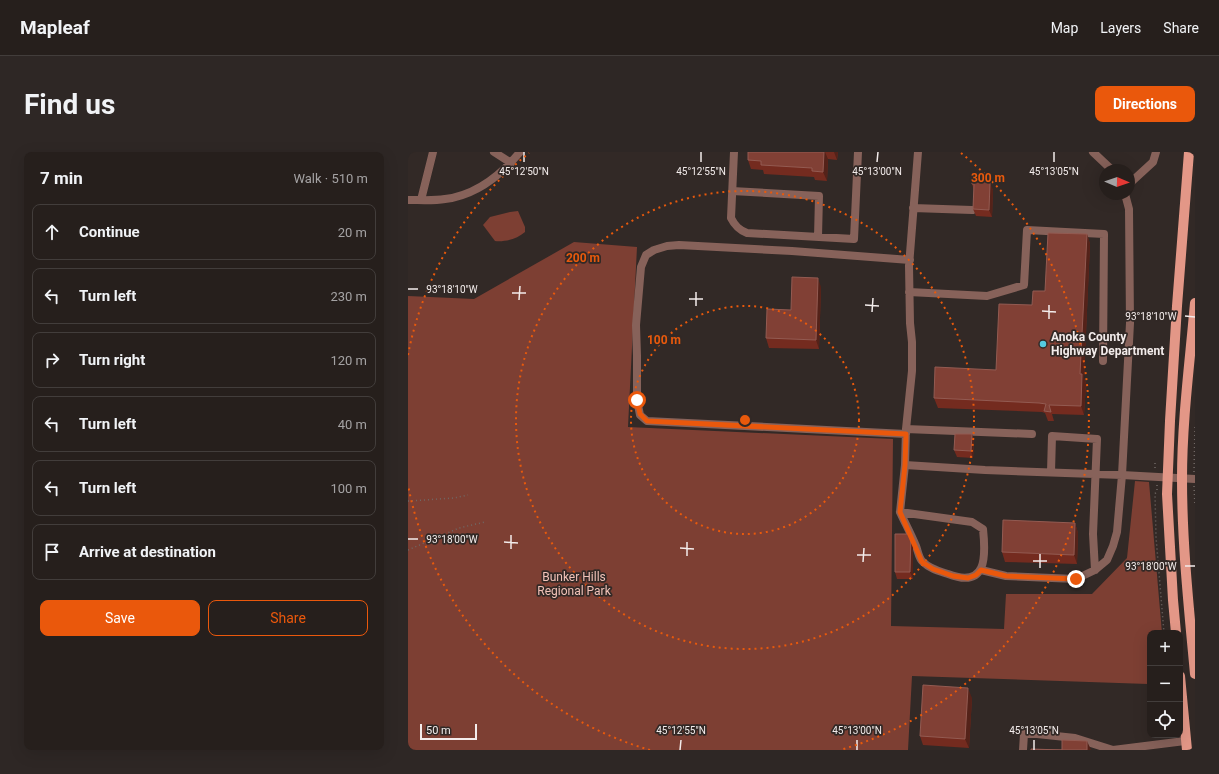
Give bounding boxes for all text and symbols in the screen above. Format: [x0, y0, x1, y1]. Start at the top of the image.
text: Mapleaf [20, 16, 90, 39]
text: Map [1051, 20, 1078, 36]
text: Layers [1100, 20, 1141, 36]
text: Share [1163, 20, 1199, 36]
button: Directions [1095, 86, 1195, 122]
text: Find us [24, 88, 115, 121]
north arrow [1099, 164, 1135, 200]
text: 45°12'50"N [499, 166, 549, 177]
text: 45°12'55"N [676, 166, 726, 177]
text: 45°13'00"N [852, 166, 902, 177]
text: 45°13'05"N [1029, 166, 1079, 177]
text: 7 min [40, 168, 83, 188]
text: Walk · 510 m [293, 171, 368, 186]
text: 300 m [971, 171, 1005, 185]
icon: ahead [41, 221, 63, 243]
text: Continue [79, 223, 140, 241]
text: 20 m [338, 225, 367, 240]
text: 200 m [566, 251, 600, 265]
text: 93°18'10"W [426, 284, 478, 295]
icon: left [41, 285, 63, 307]
text: Turn left [79, 287, 136, 305]
text: 230 m [330, 289, 367, 304]
text: 93°18'10"W [1125, 311, 1177, 322]
place label: Anoka County Highway Department [1051, 330, 1164, 358]
text: 100 m [647, 333, 681, 347]
marker: Anoka County Highway Department [1038, 339, 1048, 349]
icon: right [41, 349, 63, 371]
text: Turn right [79, 351, 145, 369]
text: 120 m [330, 353, 367, 368]
route start [628, 391, 646, 409]
icon: left [41, 413, 63, 435]
centre of rings [738, 413, 752, 427]
text: Turn left [79, 415, 136, 433]
text: 40 m [338, 417, 367, 432]
icon: left [41, 477, 63, 499]
text: Turn left [79, 479, 136, 497]
text: 100 m [330, 481, 367, 496]
text: 93°18'00"W [426, 534, 478, 545]
icon: arrive [41, 541, 63, 563]
text: Arrive at destination [79, 543, 216, 561]
text: 93°18'00"W [1125, 561, 1177, 572]
park label: Bunker Hills Regional Park [537, 570, 612, 598]
route end [1067, 570, 1085, 588]
button: Save [40, 600, 200, 636]
button: Share [208, 600, 368, 636]
map controls [1147, 630, 1183, 738]
button: + [1147, 630, 1183, 666]
button: − [1147, 666, 1183, 702]
button: locate [1147, 702, 1183, 738]
scale bar [420, 722, 477, 741]
text: 50 m [426, 724, 451, 737]
text: 45°12'55"N [656, 725, 706, 736]
text: 45°13'00"N [832, 725, 882, 736]
text: 45°13'05"N [1009, 725, 1059, 736]

